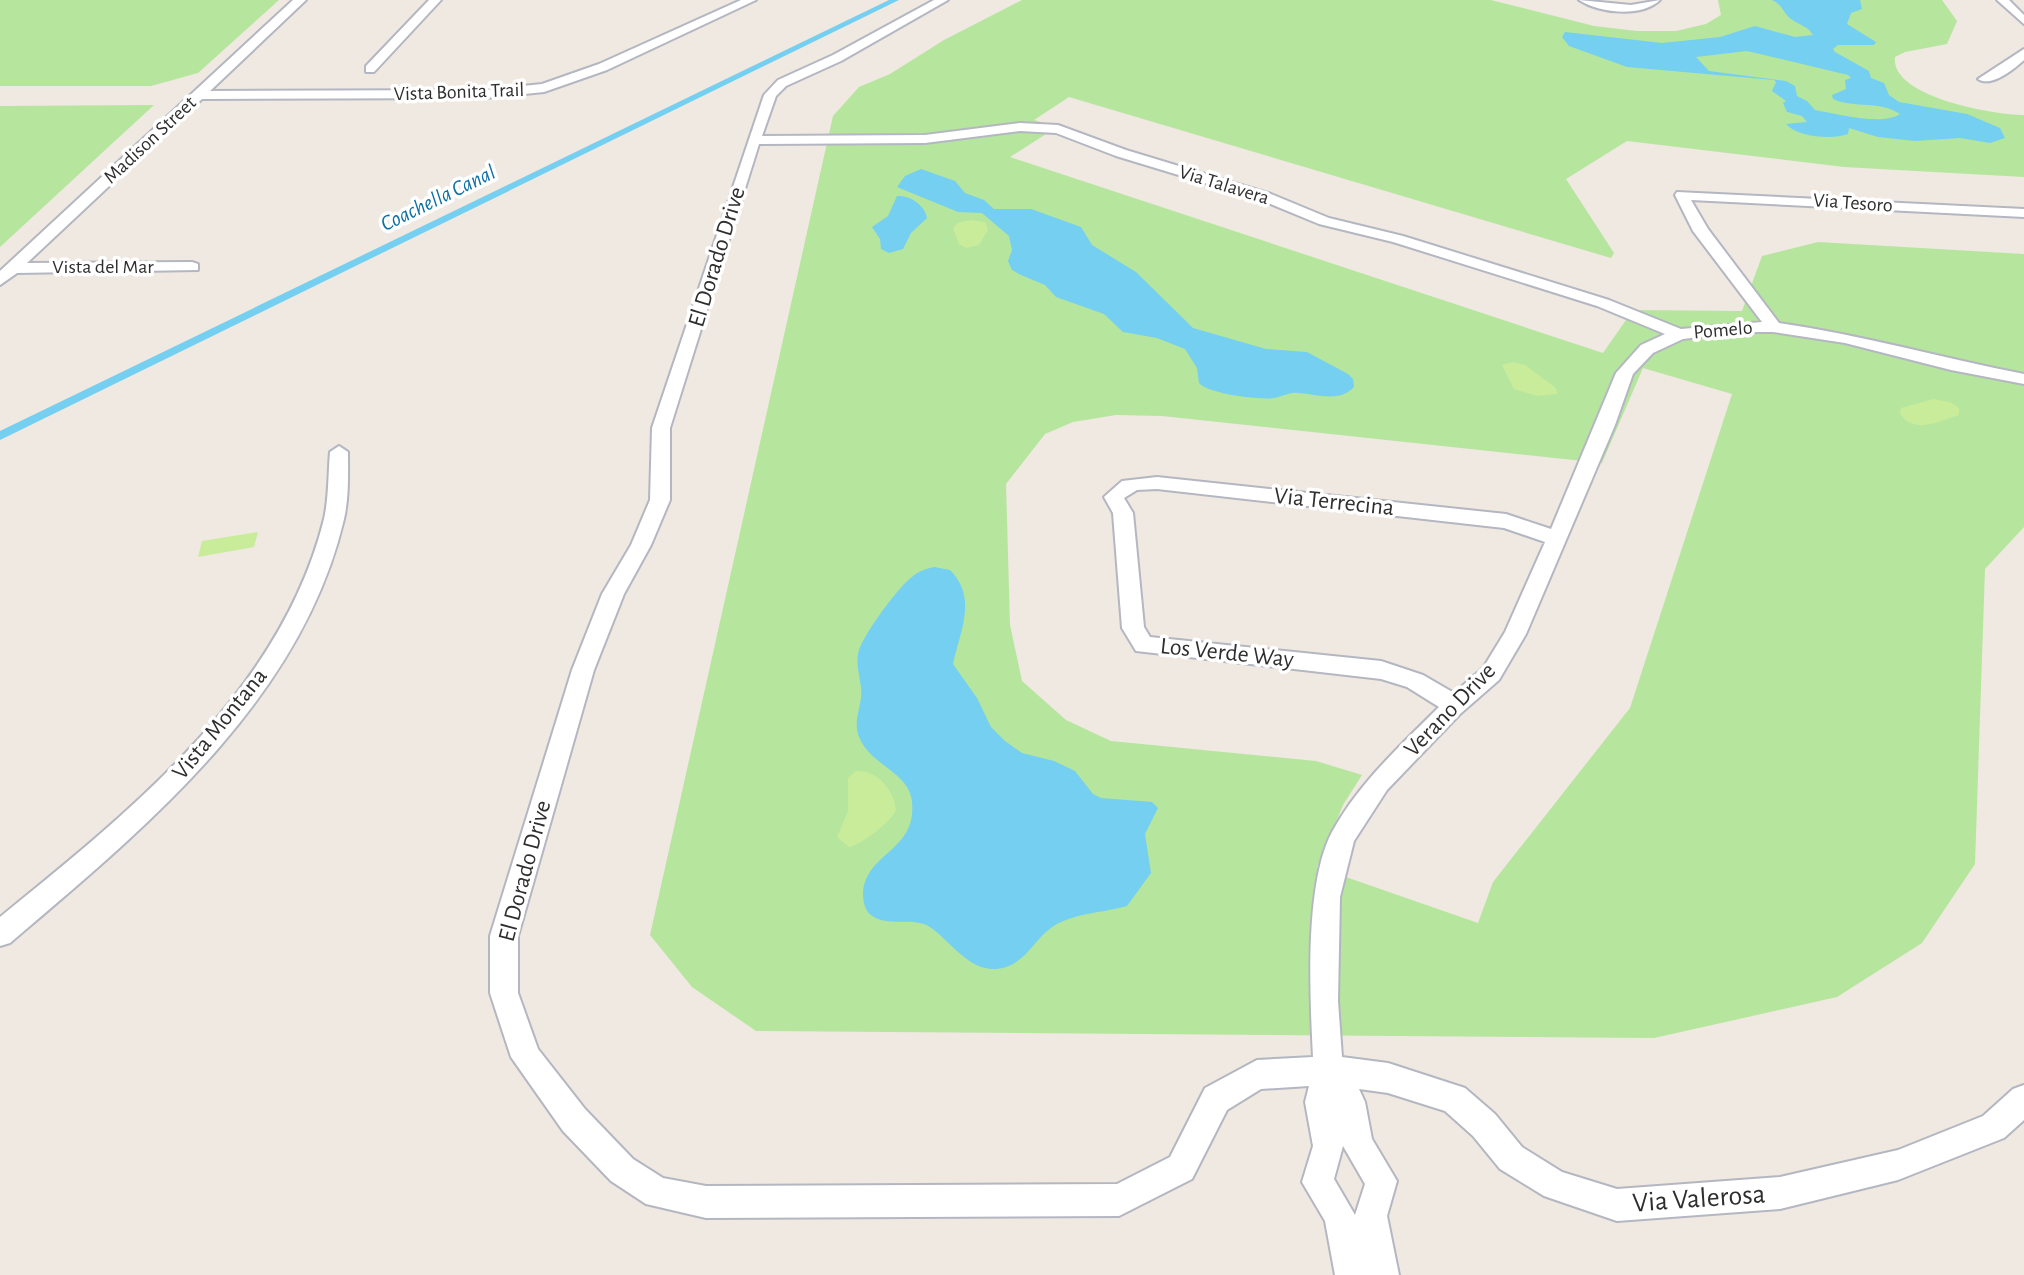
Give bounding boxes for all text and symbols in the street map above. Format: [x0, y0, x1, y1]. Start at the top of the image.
street label: Vista Bonita Trail [393, 80, 525, 104]
street label: Madison Street [100, 92, 200, 187]
water label: Coachella Canal [377, 161, 499, 235]
street label: Via Talavera [1177, 162, 1271, 208]
street label: El Dorado Drive [684, 184, 750, 330]
street label: Via Tesoro [1813, 190, 1893, 216]
street label: Vista del Mar [52, 257, 154, 277]
street label: Pomelo [1693, 317, 1753, 343]
street label: Via Terrecina [1273, 484, 1395, 520]
street label: Los Verde Way [1159, 634, 1295, 672]
street label: Verano Drive [1400, 659, 1500, 761]
street label: Vista Montana [168, 664, 272, 784]
street label: El Dorado Drive [495, 798, 555, 944]
street label: Via Valerosa [1632, 1180, 1766, 1218]

